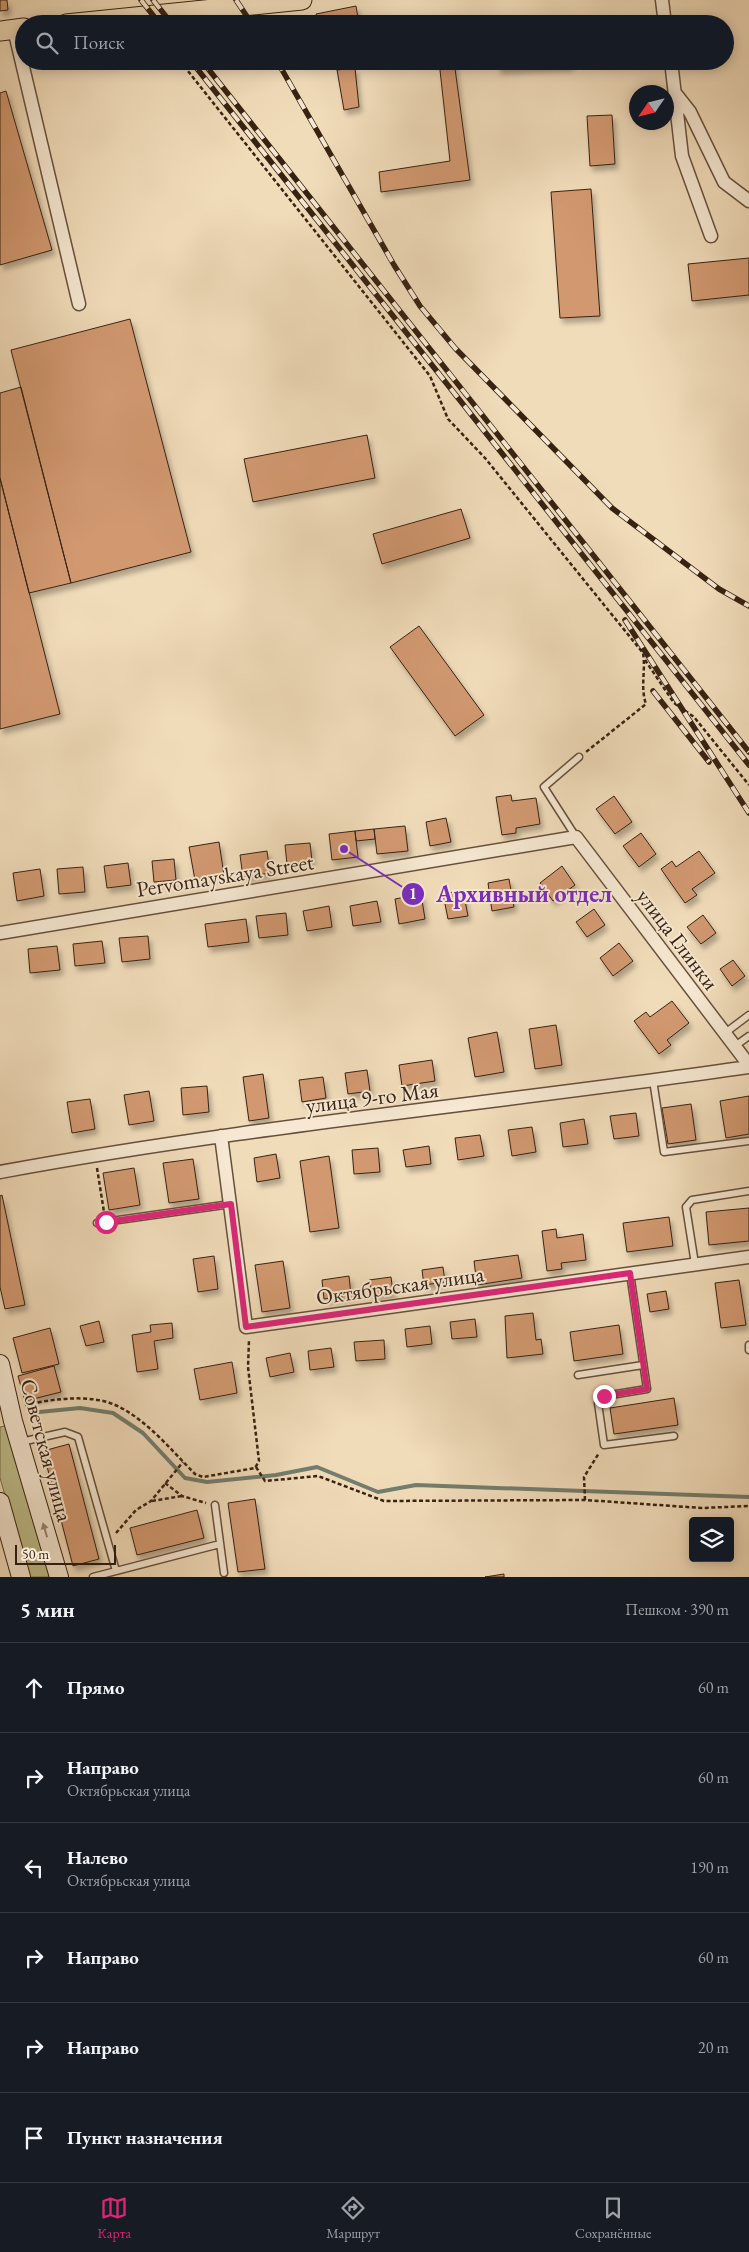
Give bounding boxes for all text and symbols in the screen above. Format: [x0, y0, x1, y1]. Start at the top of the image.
search box [15, 15, 734, 70]
icon: search [33, 29, 61, 57]
text: Поиск [73, 30, 125, 55]
north arrow [629, 85, 674, 130]
street label: Pervomayskaya Street [134, 847, 316, 904]
callout: Архивный отдел [401, 874, 622, 913]
text: Архивный отдел [435, 878, 612, 909]
street label: улица Глинки [630, 883, 725, 996]
text: 1 [409, 884, 417, 903]
street label: улица 9-го Мая [304, 1075, 440, 1120]
route start [95, 1211, 118, 1234]
street label: Октябрьская улица [314, 1259, 486, 1312]
street label: Советская улица [14, 1376, 80, 1525]
route end [593, 1385, 616, 1408]
map controls [689, 1517, 734, 1562]
button: layers [689, 1517, 734, 1562]
one-way arrow [41, 1523, 49, 1538]
scale bar [15, 1542, 116, 1565]
text: 50 m [22, 1545, 49, 1563]
text: 5 мин [20, 1596, 75, 1623]
text: Пешком · 390 m [625, 1599, 729, 1620]
icon: ahead [20, 1674, 48, 1702]
text: Прямо [67, 1675, 125, 1700]
text: 60 m [698, 1677, 729, 1698]
text: Направо [67, 1755, 139, 1780]
icon: right [20, 1764, 48, 1792]
text: 60 m [698, 1767, 729, 1788]
text: Октябрьская улица [67, 1780, 190, 1801]
text: Налево [67, 1845, 128, 1870]
icon: left [20, 1854, 48, 1882]
text: 190 m [690, 1857, 729, 1878]
text: Октябрьская улица [67, 1870, 190, 1891]
icon: right [20, 1944, 48, 1972]
text: Направо [67, 1945, 139, 1970]
text: 60 m [698, 1947, 729, 1968]
icon: right [20, 2034, 48, 2062]
text: Направо [67, 2035, 139, 2060]
text: 20 m [698, 2037, 729, 2058]
icon: arrive [20, 2124, 48, 2152]
text: Пункт назначения [67, 2125, 223, 2150]
tab: Карта [98, 2194, 131, 2242]
tab: Маршрут [326, 2194, 380, 2242]
tab: Сохранённые [575, 2194, 651, 2242]

